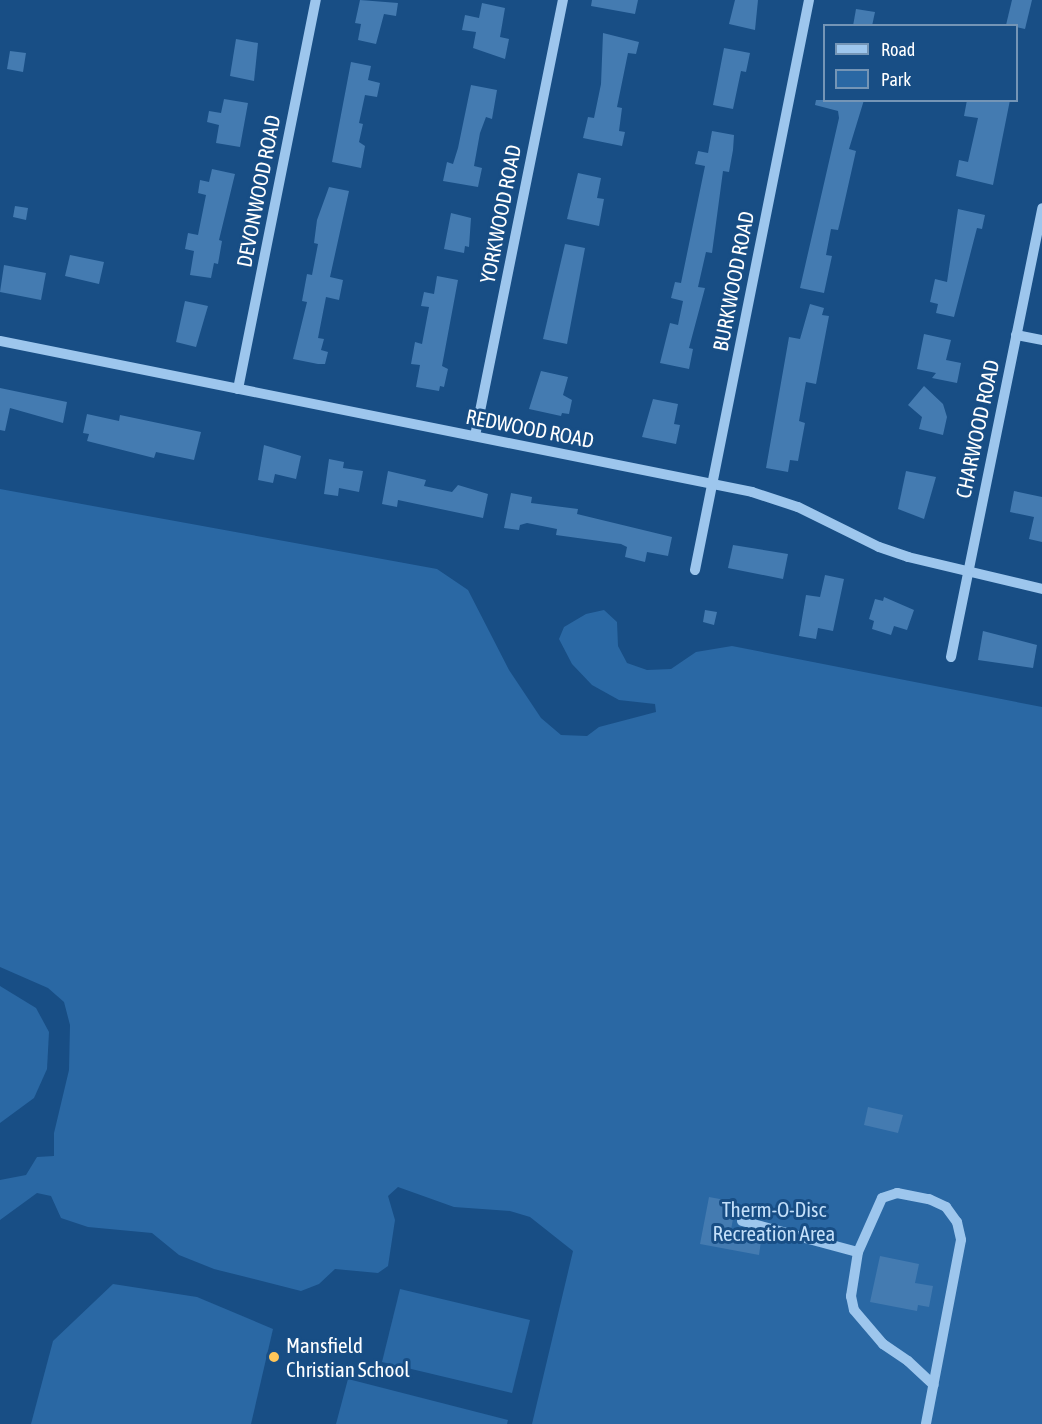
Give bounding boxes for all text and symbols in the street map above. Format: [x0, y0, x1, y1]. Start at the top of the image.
legend [823, 24, 1018, 102]
text: Road [881, 39, 915, 60]
text: Park [881, 69, 911, 90]
street label: DEVONWOOD ROAD [231, 113, 285, 269]
street label: YORKWOOD ROAD [474, 143, 526, 285]
street label: BURKWOOD ROAD [707, 209, 759, 353]
street label: CHARWOOD ROAD [950, 357, 1004, 501]
street label: REDWOOD ROAD [464, 403, 596, 453]
park label: Therm-O-Disc Recreation Area [713, 1196, 835, 1246]
place label: Mansfield Christian School [286, 1332, 410, 1382]
marker: Mansfield Christian School [267, 1350, 281, 1364]

